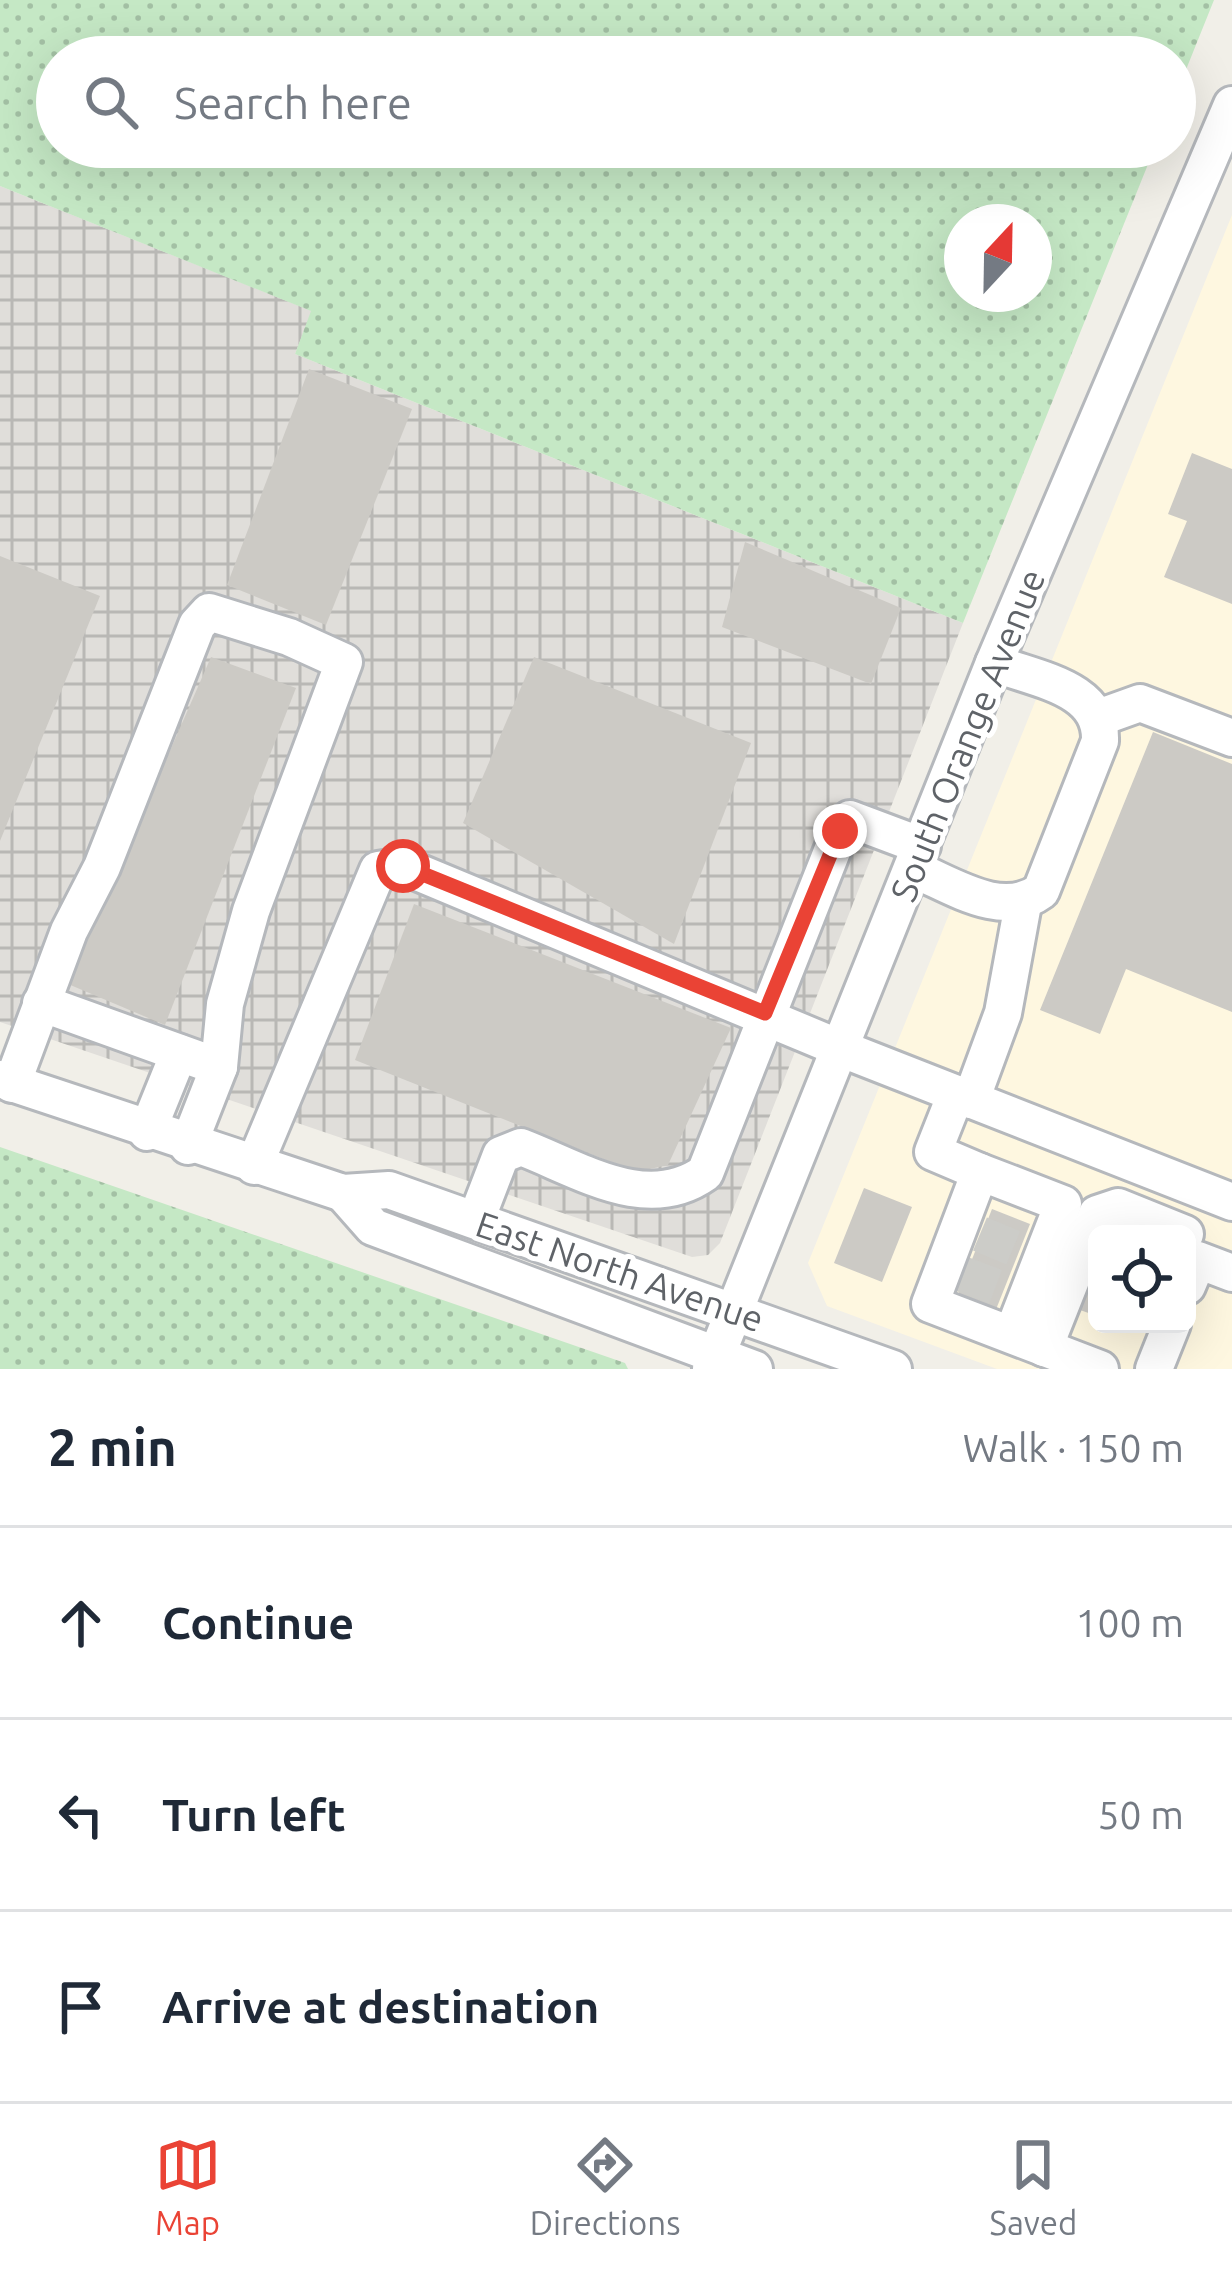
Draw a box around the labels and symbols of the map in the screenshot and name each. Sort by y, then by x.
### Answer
north arrow [944,204,1052,312]
street label: South Orange Avenue [882,563,1052,907]
route end [813,804,867,858]
route start [376,839,430,893]
street label: East North Avenue [471,1203,769,1339]

